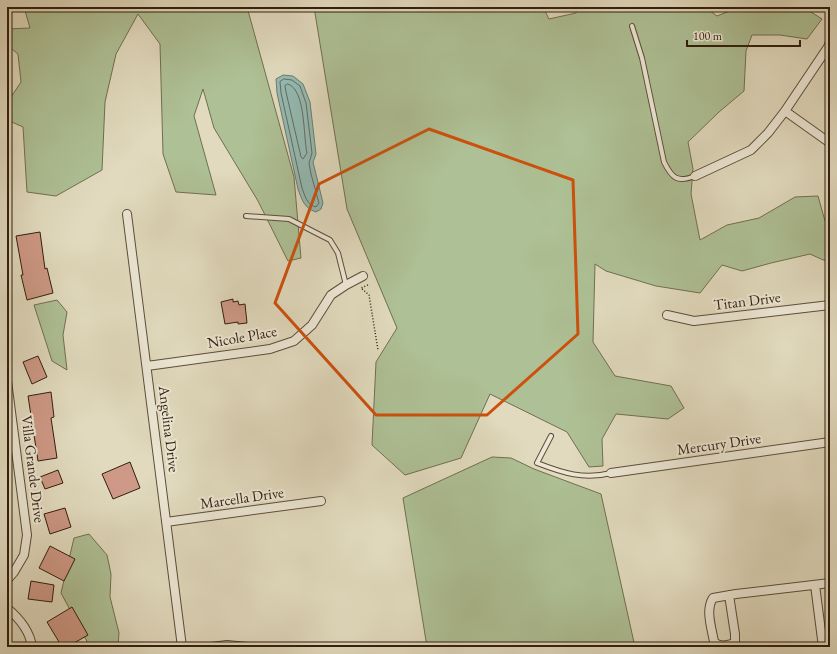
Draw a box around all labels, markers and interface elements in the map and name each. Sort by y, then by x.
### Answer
scale bar [687,22,800,48]
text: 100 m [693,28,723,44]
street label: Titan Drive [712,287,782,314]
street label: Nicole Place [206,321,278,352]
street label: Angelina Drive [155,384,184,473]
street label: Villa Grande Drive [17,414,50,524]
street label: Mercury Drive [676,428,762,459]
street label: Marcella Drive [199,482,285,513]

